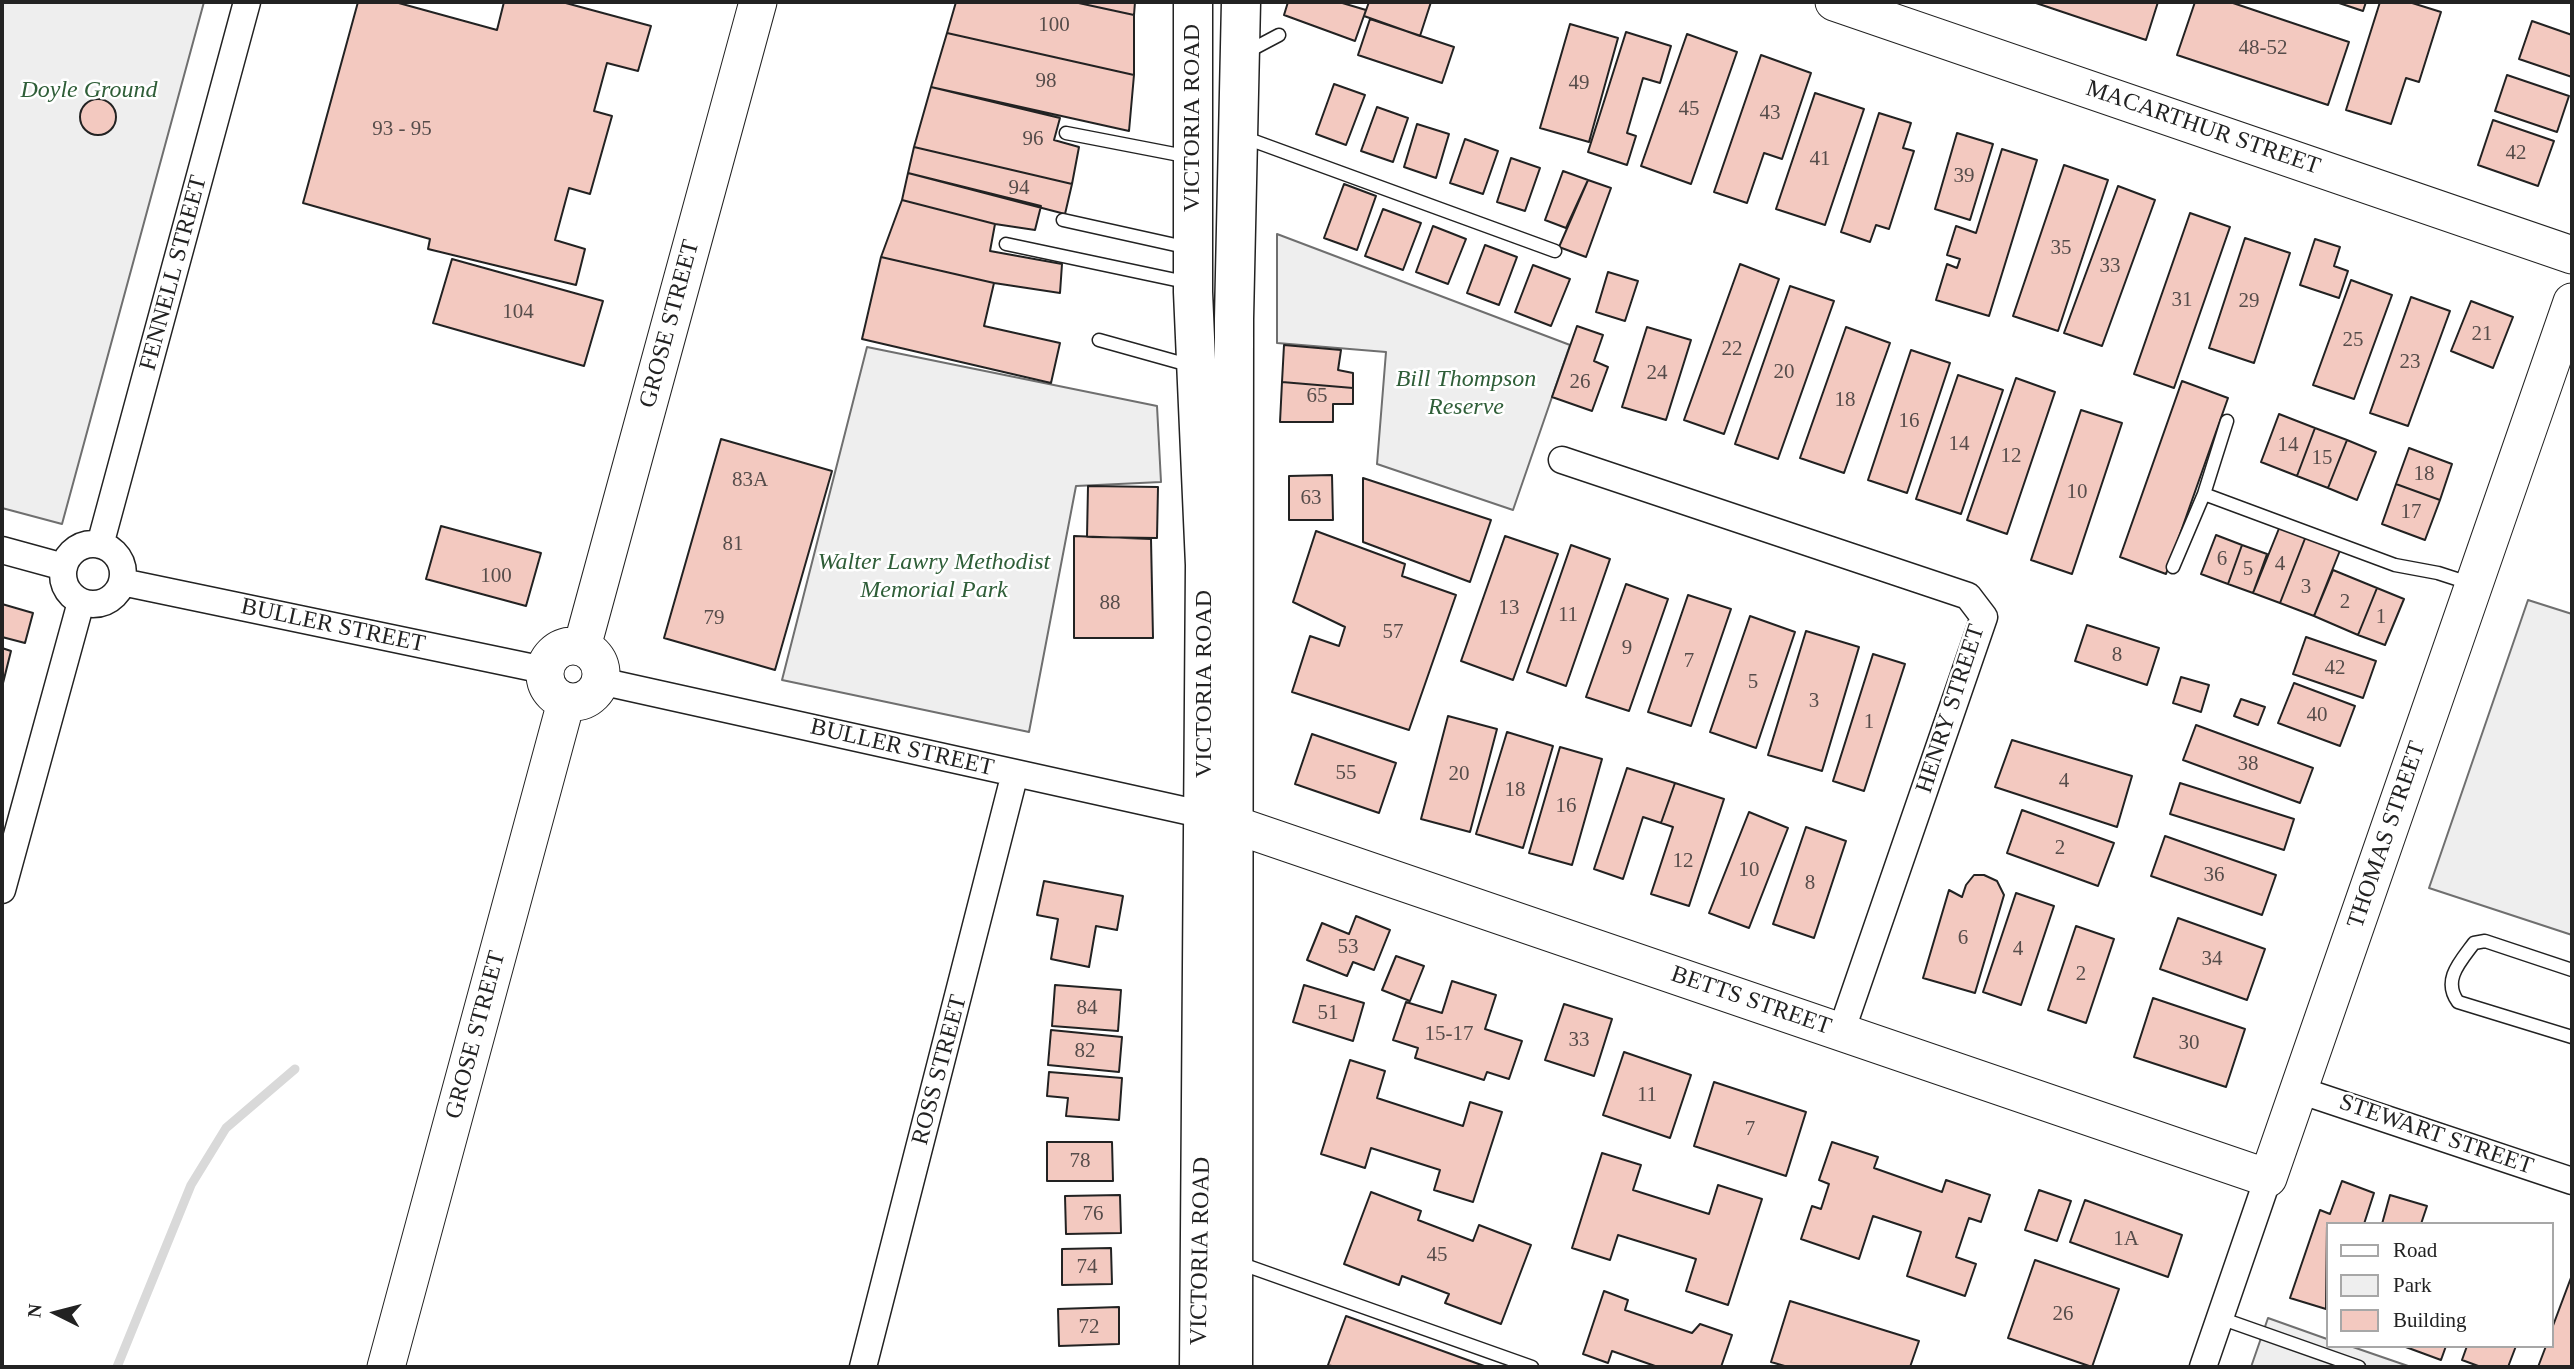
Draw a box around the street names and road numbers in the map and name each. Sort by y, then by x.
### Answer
street label: VICTORIA ROAD [1179,24,1207,212]
street label: MACARTHUR STREET [2082,74,2324,182]
street label: FENNELL STREET [134,172,214,374]
street label: GROSE STREET [634,237,706,411]
street label: VICTORIA ROAD [1191,590,1219,778]
street label: BULLER STREET [238,592,428,660]
street label: HENRY STREET [1910,621,1992,797]
street label: BULLER STREET [807,713,997,783]
street label: THOMAS STREET [2342,738,2432,932]
street label: GROSE STREET [440,948,512,1122]
street label: BETTS STREET [1667,960,1835,1042]
street label: ROSS STREET [906,992,974,1148]
street label: STEWART STREET [2335,1088,2537,1182]
street label: VICTORIA ROAD [1185,1157,1217,1345]

